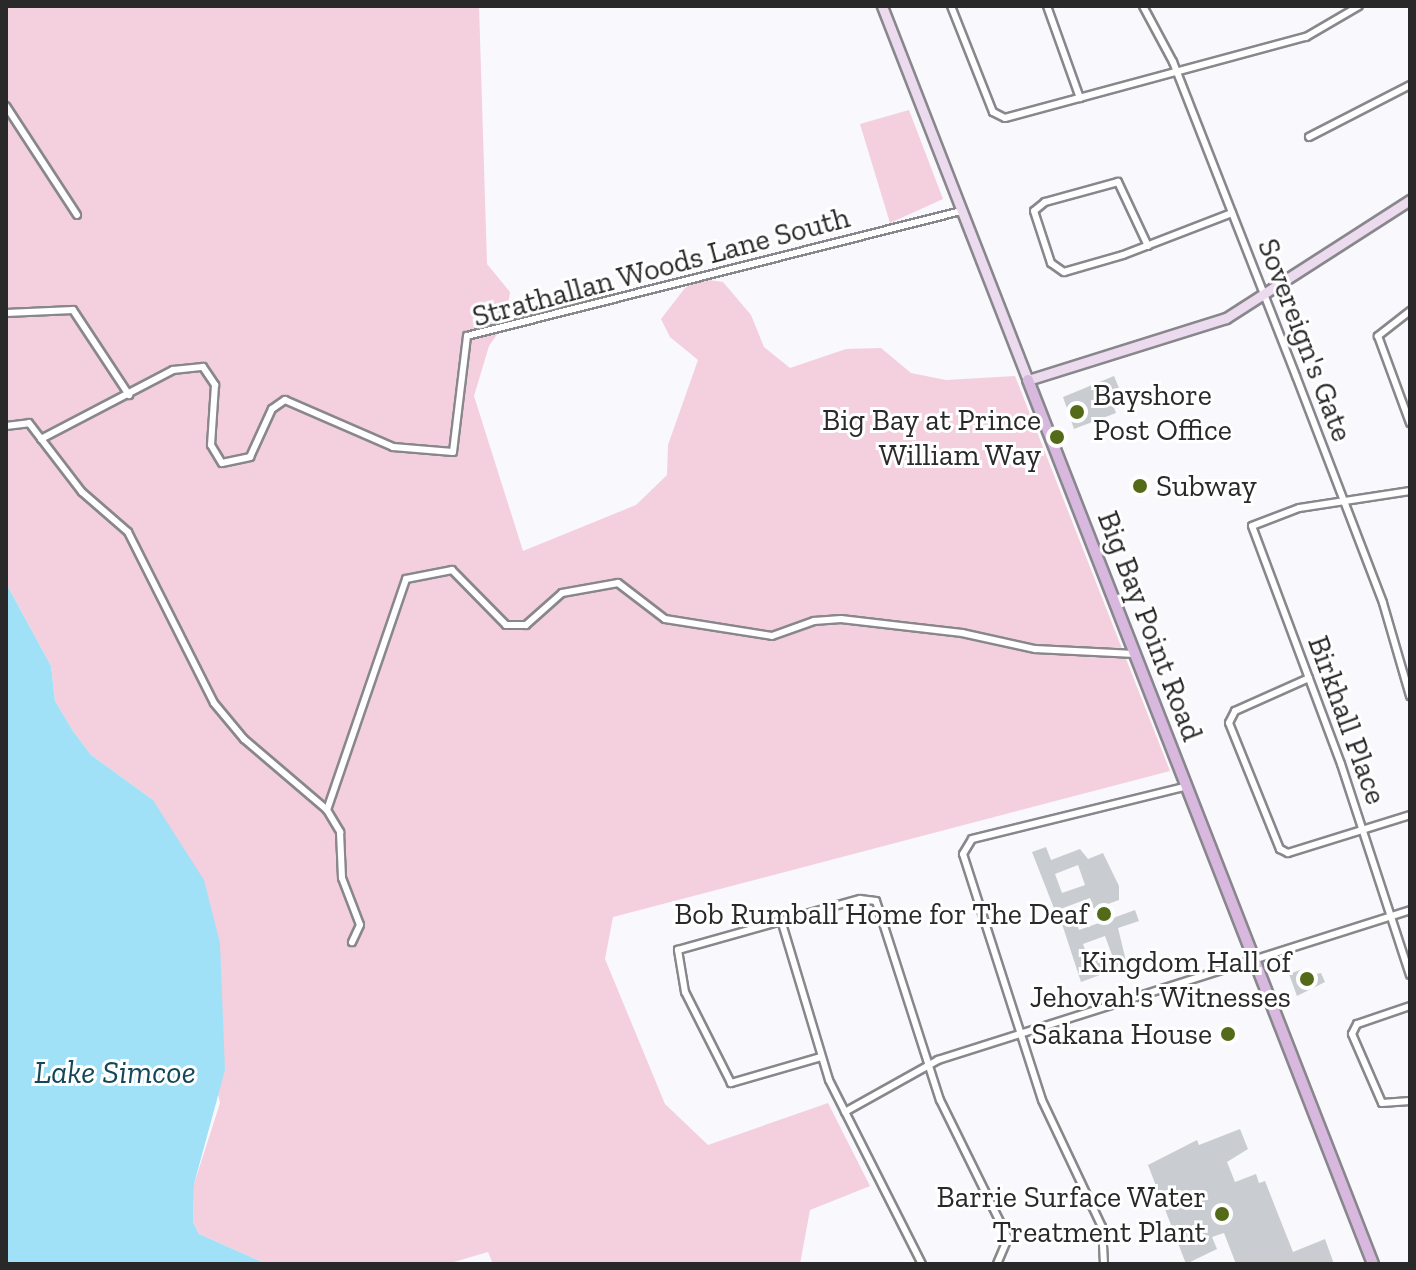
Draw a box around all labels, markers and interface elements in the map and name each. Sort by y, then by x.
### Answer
street label: Strathallan Woods Lane South [468,199,854,335]
street label: Sovereign's Gate [1250,234,1360,446]
place label: Bayshore Post Office [1093,377,1232,448]
place label: Big Bay at Prince William Way [821,402,1041,472]
marker: Bayshore Post Office [1068,403,1086,421]
marker: Big Bay at Prince William Way [1048,428,1066,446]
place label: Subway [1156,468,1257,504]
marker: Subway [1131,477,1149,495]
street label: Big Bay Point Road [1089,506,1211,746]
street label: Birkhall Place [1300,631,1394,809]
place label: Bob Rumball Home for The Deaf [673,896,1088,932]
marker: Bob Rumball Home for The Deaf [1095,905,1113,923]
place label: Kingdom Hall of Jehovah's Witnesses [1029,944,1291,1014]
marker: Kingdom Hall of Jehovah's Witnesses [1298,970,1316,988]
place label: Sakana House [1032,1016,1212,1052]
marker: Sakana House [1219,1025,1237,1043]
water label: Lake Simcoe [34,1053,196,1091]
place label: Barrie Surface Water Treatment Plant [936,1179,1206,1250]
marker: Barrie Surface Water Treatment Plant [1213,1205,1231,1223]

